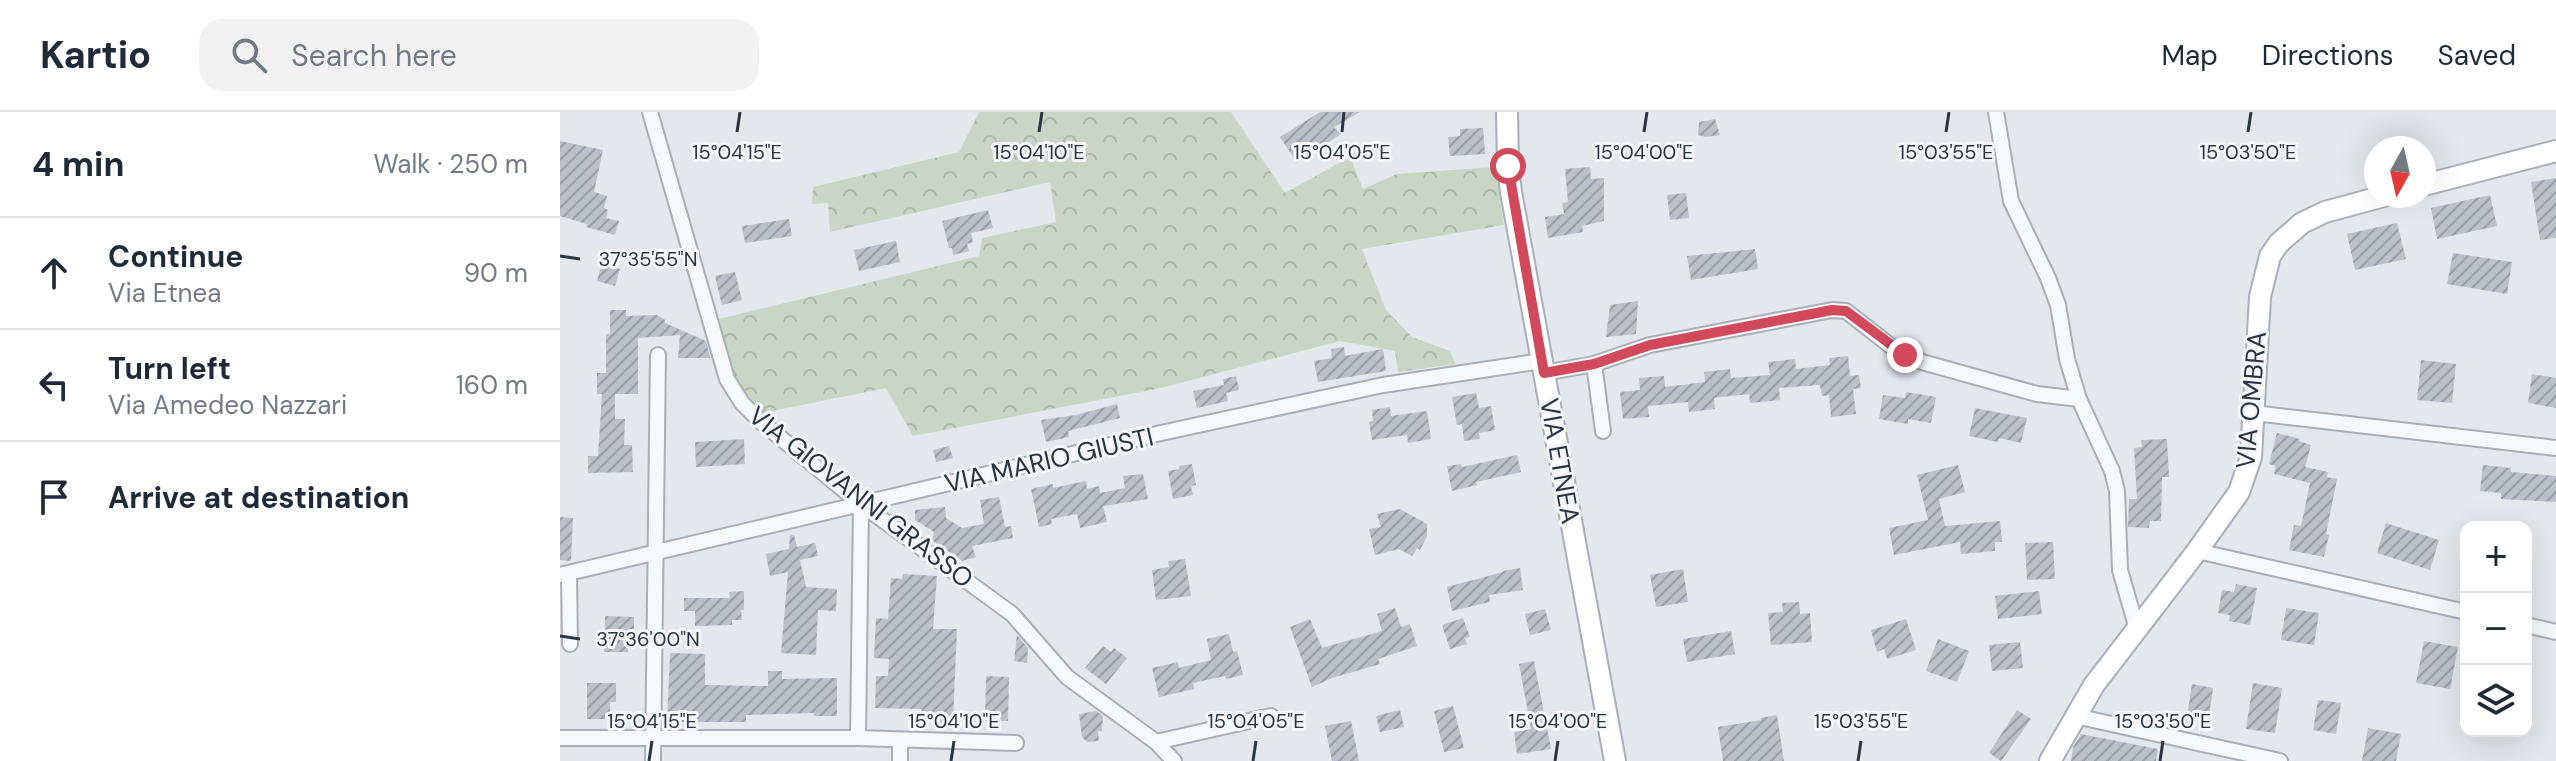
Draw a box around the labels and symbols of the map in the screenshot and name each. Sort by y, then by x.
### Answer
north arrow [2364,136,2436,208]
text: 15°04'15"E [692,139,782,165]
text: 15°04'10"E [993,139,1085,165]
text: 15°04'05"E [1294,139,1390,165]
text: 15°04'00"E [1595,139,1693,165]
text: 15°03'55"E [1899,139,1993,165]
text: 15°03'50"E [2200,139,2296,165]
route start [1490,148,1526,184]
text: 37°35'55"N [599,246,697,272]
street label: VIA OMBRA [2228,330,2274,470]
route end [1887,337,1923,373]
street label: VIA ETNEA [1532,396,1588,526]
street label: VIA GIOVANNI GRASSO [742,398,980,596]
street label: VIA MARIO GIUSTI [941,419,1157,501]
text: 37°36'00"N [596,626,700,652]
text: 15°04'15"E [607,708,697,734]
text: 15°04'10"E [908,708,1000,734]
text: 15°04'05"E [1208,708,1304,734]
text: 15°04'00"E [1509,708,1607,734]
text: 15°03'55"E [1814,708,1908,734]
text: 15°03'50"E [2115,708,2211,734]

